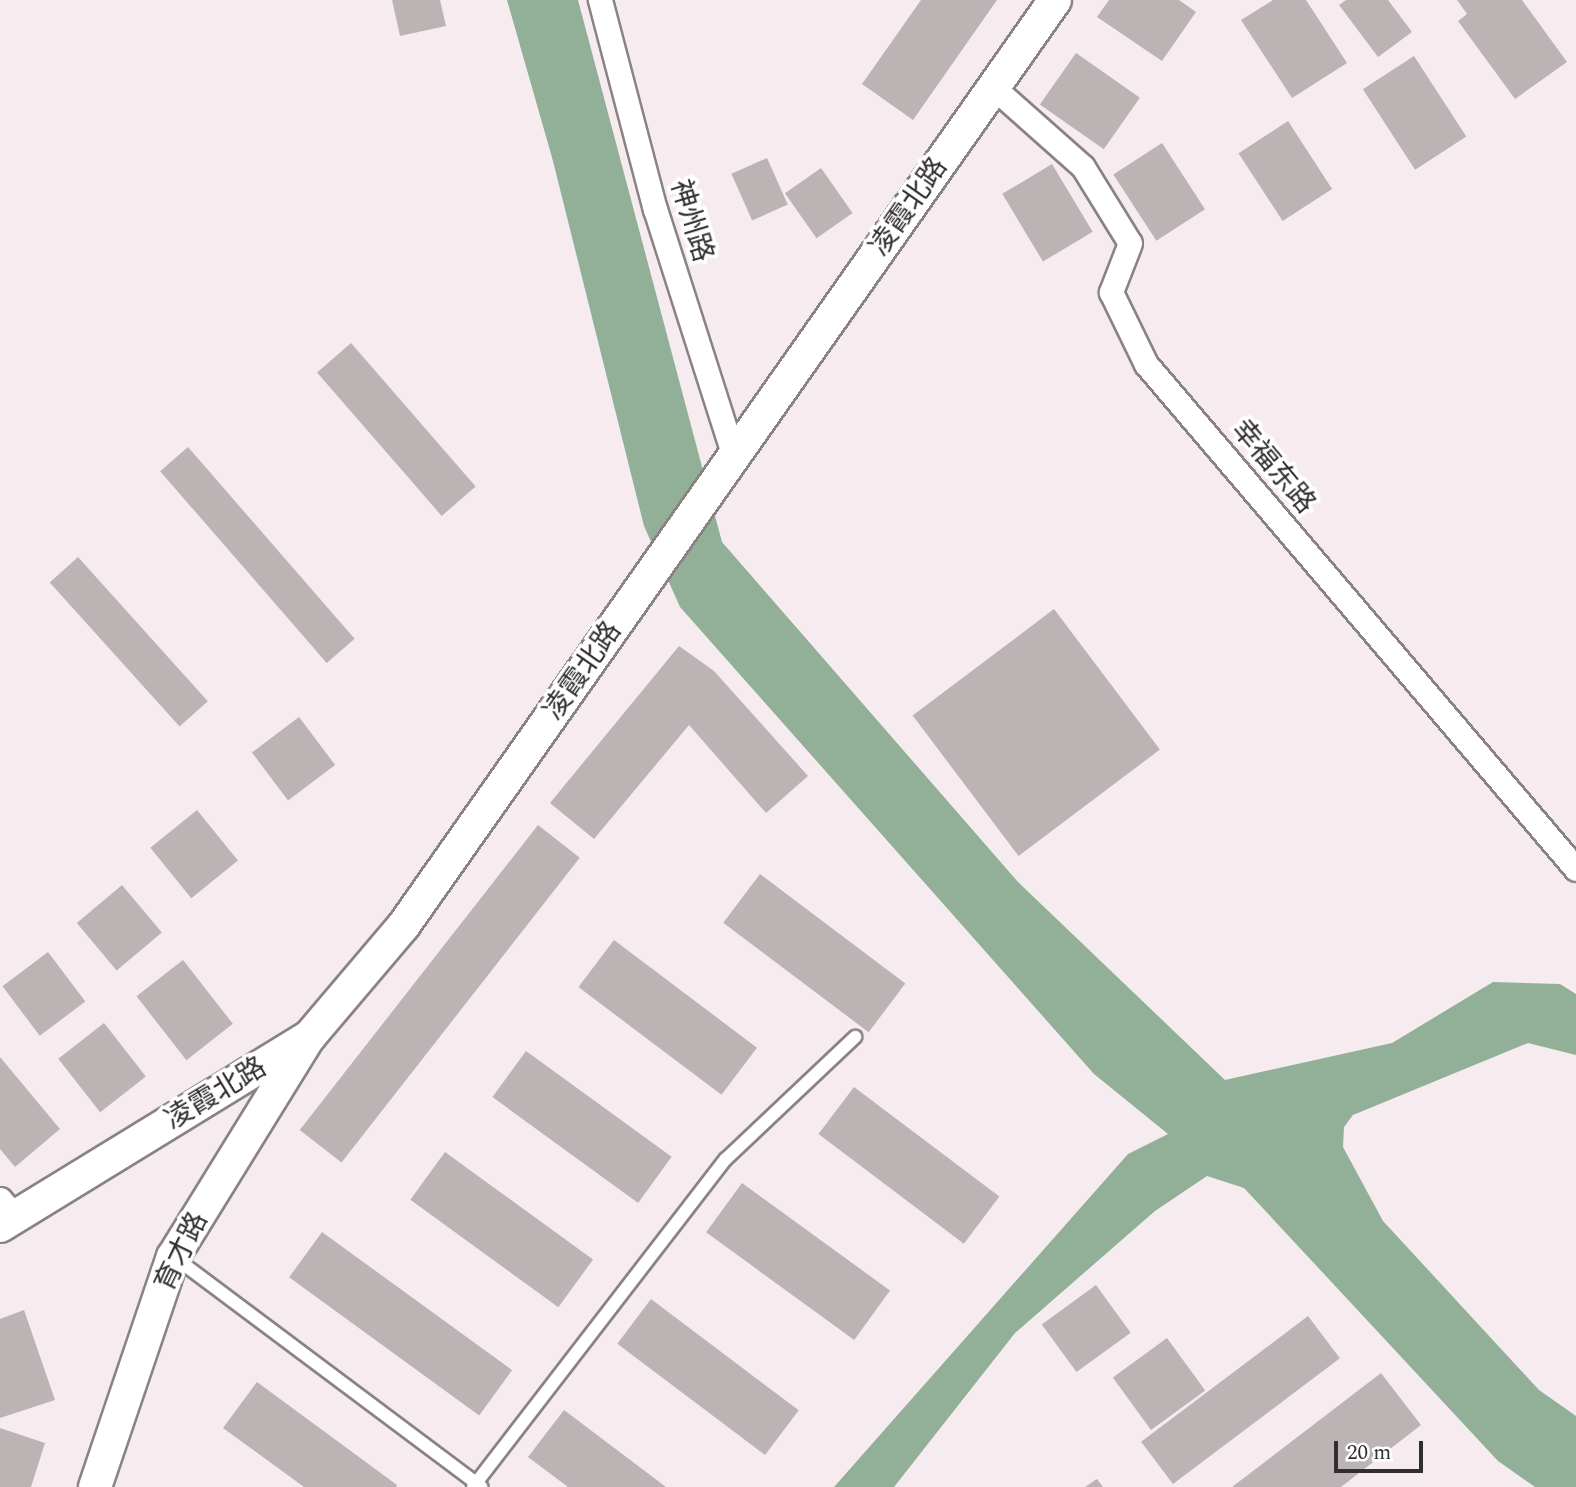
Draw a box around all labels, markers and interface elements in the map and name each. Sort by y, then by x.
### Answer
street label: 凌霞北路 [863,151,955,263]
street label: 神州路 [663,176,719,266]
street label: 幸福东路 [1224,413,1322,521]
street label: 凌霞北路 [537,615,629,727]
street label: 凌霞北路 [159,1051,273,1137]
street label: 育才路 [148,1207,216,1297]
scale bar [1338,1428,1427,1472]
text: 20 m [1347,1437,1391,1469]

